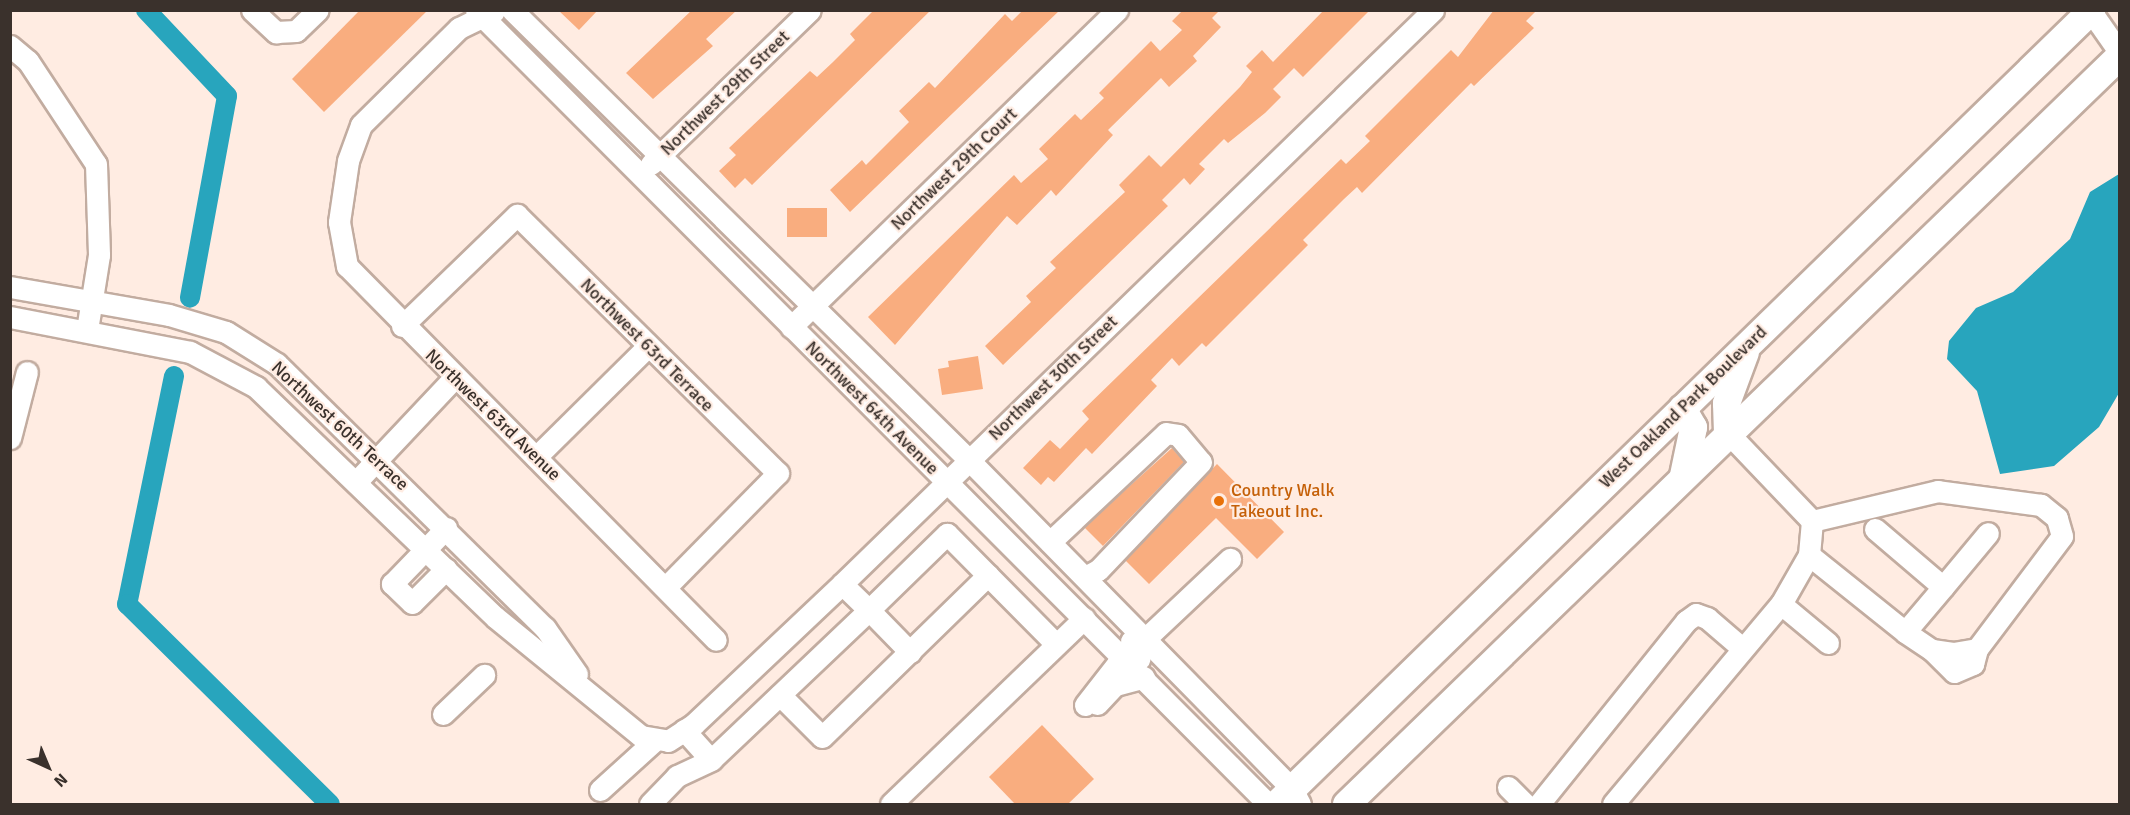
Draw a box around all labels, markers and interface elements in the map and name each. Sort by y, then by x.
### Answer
street label: Northwest 29th Street [656,26,794,160]
street label: Northwest 29th Court [886,103,1022,235]
street label: Northwest 63rd Terrace [576,274,718,416]
street label: Northwest 30th Street [984,311,1122,445]
street label: West Oakland Park Boulevard [1595,321,1771,493]
street label: Northwest 64th Avenue [801,337,943,479]
street label: Northwest 63rd Avenue [421,345,565,485]
street label: Northwest 60th Terrace [267,357,413,495]
place label: Country Walk Takeout Inc. [1231,480,1335,522]
marker: Country Walk Takeout Inc. [1212,494,1226,508]
north arrow [18,737,78,797]
text: N [50,769,71,791]

